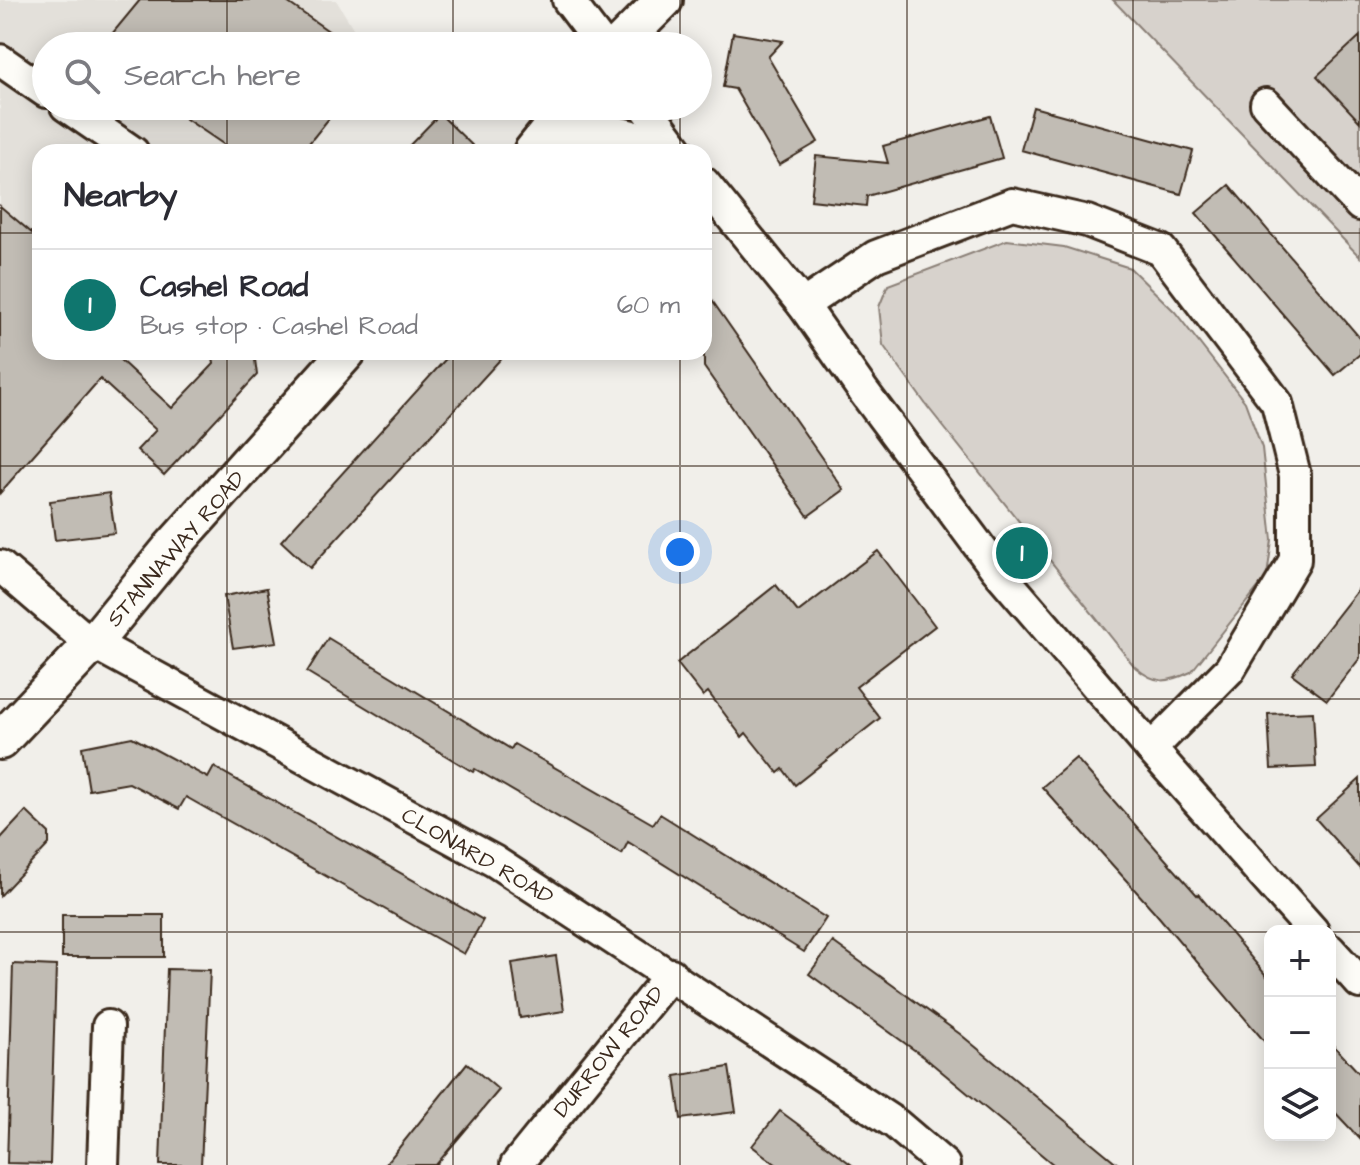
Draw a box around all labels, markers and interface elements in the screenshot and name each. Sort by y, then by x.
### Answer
search box [32,32,712,120]
icon: search [60,54,104,98]
text: Search here [124,55,301,97]
text: Nearby [64,172,178,220]
text: Cashel Road [140,266,308,308]
text: 1 [88,287,92,323]
text: 60 m [617,287,680,323]
text: Bus stop · Cashel Road [140,308,418,344]
street label: STANNAWAY ROAD [100,464,253,634]
pin: 1 [996,523,1048,583]
your location [660,532,700,572]
street label: CLONARD ROAD [395,800,559,912]
map controls [1264,925,1336,1141]
button: + [1264,925,1336,997]
street label: DURROW ROAD [546,980,672,1124]
button: − [1264,997,1336,1069]
button: layers [1264,1069,1336,1141]

